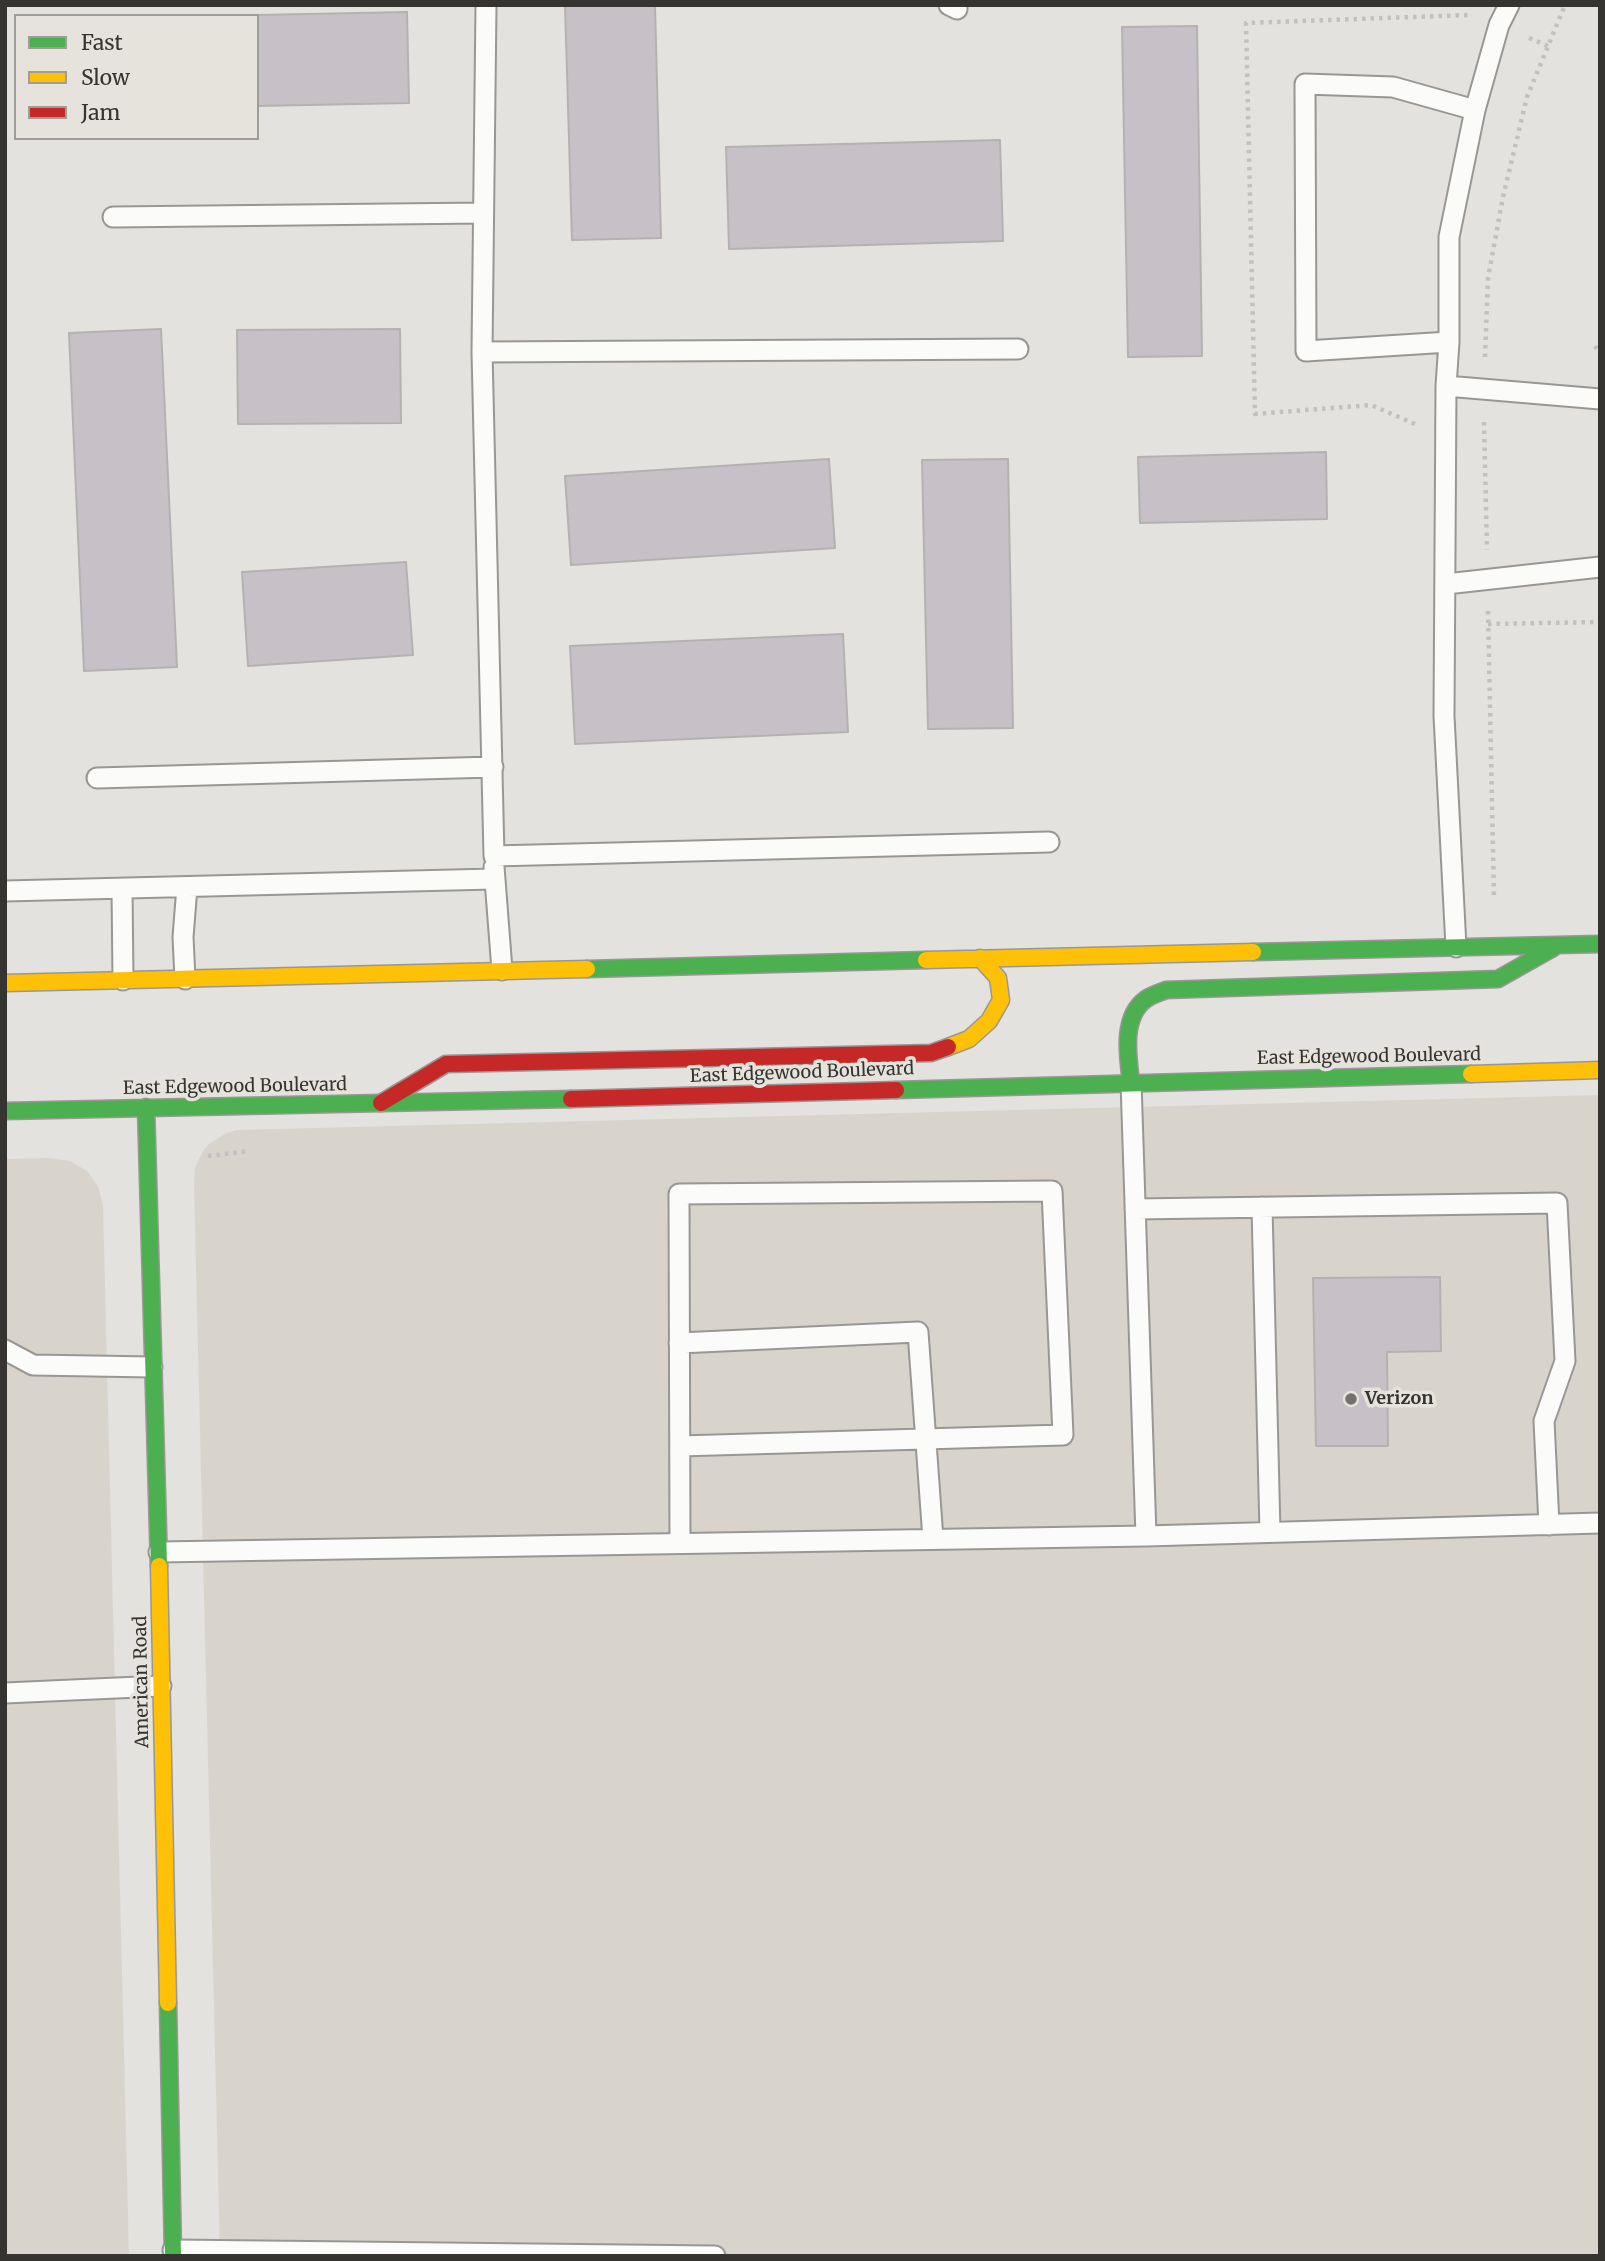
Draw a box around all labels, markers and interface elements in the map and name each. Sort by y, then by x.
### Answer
legend [14,14,259,140]
text: Fast [81,29,123,56]
text: Slow [81,64,130,91]
text: Jam [81,99,120,126]
street label: East Edgewood Boulevard [1257,1044,1481,1070]
street label: East Edgewood Boulevard [690,1058,914,1088]
street label: East Edgewood Boulevard [123,1074,347,1100]
place label: Verizon [1365,1388,1433,1410]
marker: Verizon [1343,1391,1359,1407]
street label: American Road [130,1616,154,1748]

